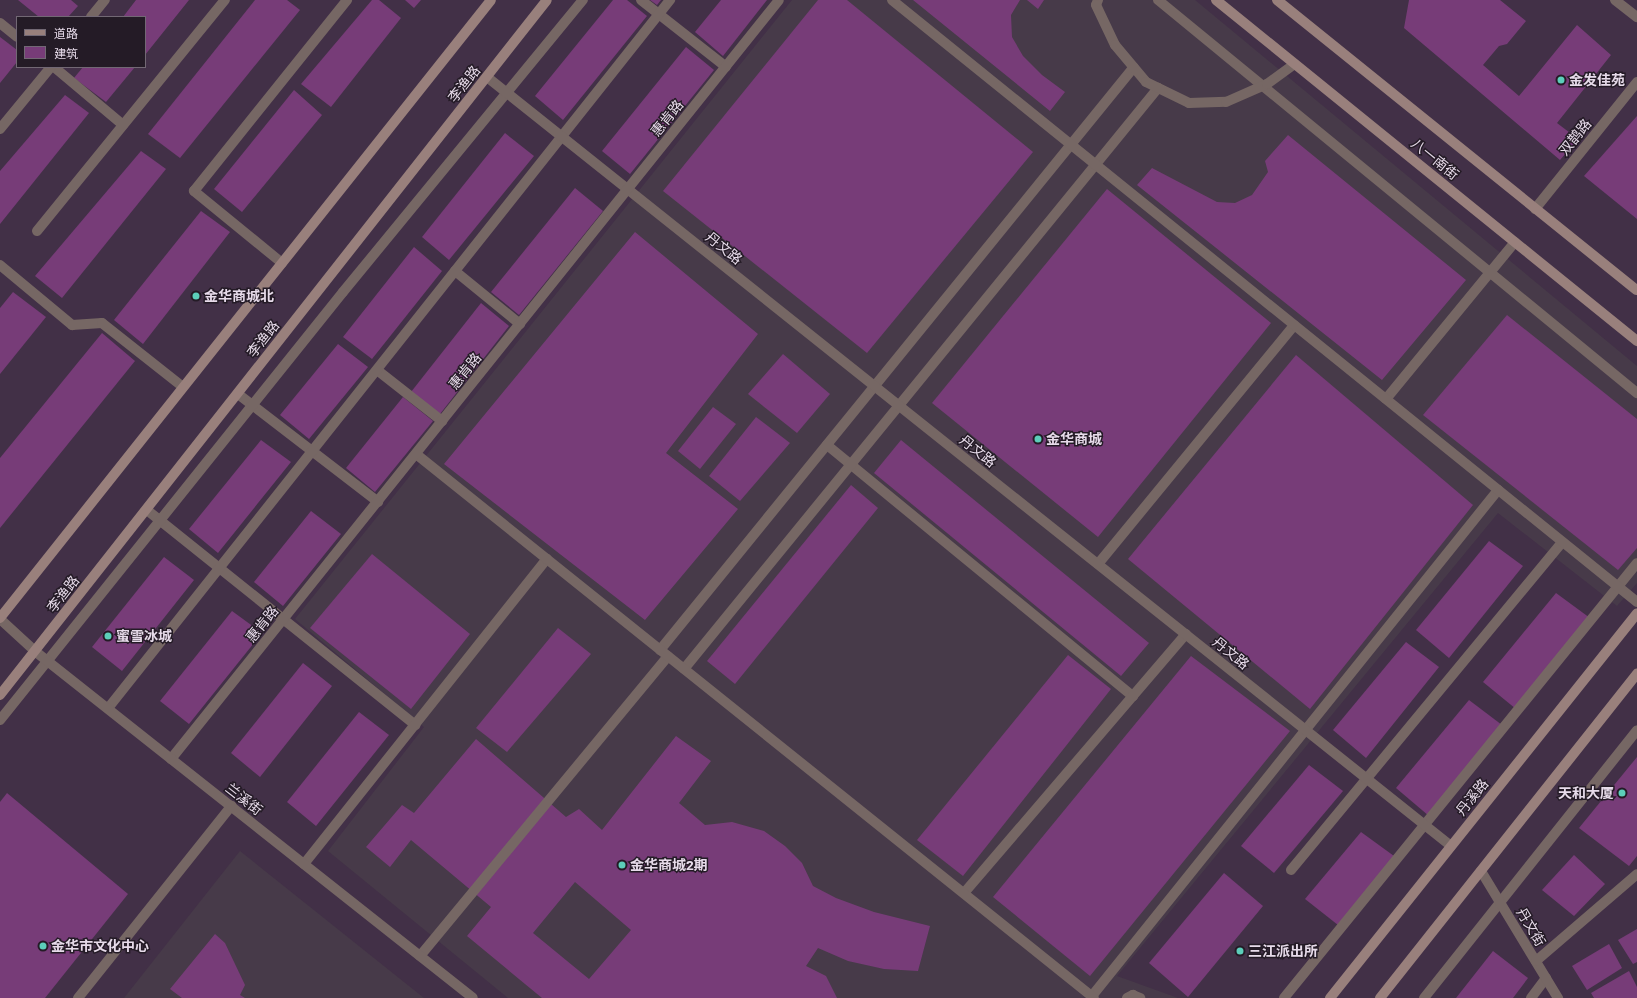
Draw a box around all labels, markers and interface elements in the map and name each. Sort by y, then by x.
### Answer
legend [16,16,146,68]
text: 道路 [54,26,78,40]
text: 建筑 [54,46,78,60]
street label: 李渔路 [444,62,484,106]
place label: 金发佳苑 [1569,72,1625,88]
marker: 金发佳苑 [1556,75,1566,85]
street label: 惠肯路 [647,96,687,140]
street label: 双鹊路 [1555,115,1595,159]
street label: 八一南街 [1408,135,1462,183]
street label: 丹文路 [702,228,746,268]
place label: 金华商城北 [204,288,274,304]
marker: 金华商城北 [191,291,201,301]
street label: 李渔路 [243,317,283,361]
street label: 惠肯路 [445,349,485,393]
street label: 丹文路 [956,431,1000,471]
place label: 金华商城 [1046,431,1102,447]
marker: 金华商城 [1033,434,1043,444]
street label: 李渔路 [43,572,83,616]
street label: 惠肯路 [242,602,282,646]
place label: 蜜雪冰城 [116,628,172,644]
marker: 蜜雪冰城 [103,631,113,641]
street label: 丹文路 [1209,633,1253,673]
street label: 丹溪路 [1452,775,1492,819]
street label: 兰溪街 [222,779,266,819]
place label: 天和大厦 [1558,785,1614,801]
marker: 天和大厦 [1617,788,1627,798]
place label: 金华商城2期 [630,857,708,873]
marker: 金华商城2期 [617,860,627,870]
street label: 丹文街 [1513,905,1549,949]
place label: 金华市文化中心 [51,938,149,954]
marker: 金华市文化中心 [38,941,48,951]
place label: 三江派出所 [1248,943,1318,959]
marker: 三江派出所 [1235,946,1245,956]

